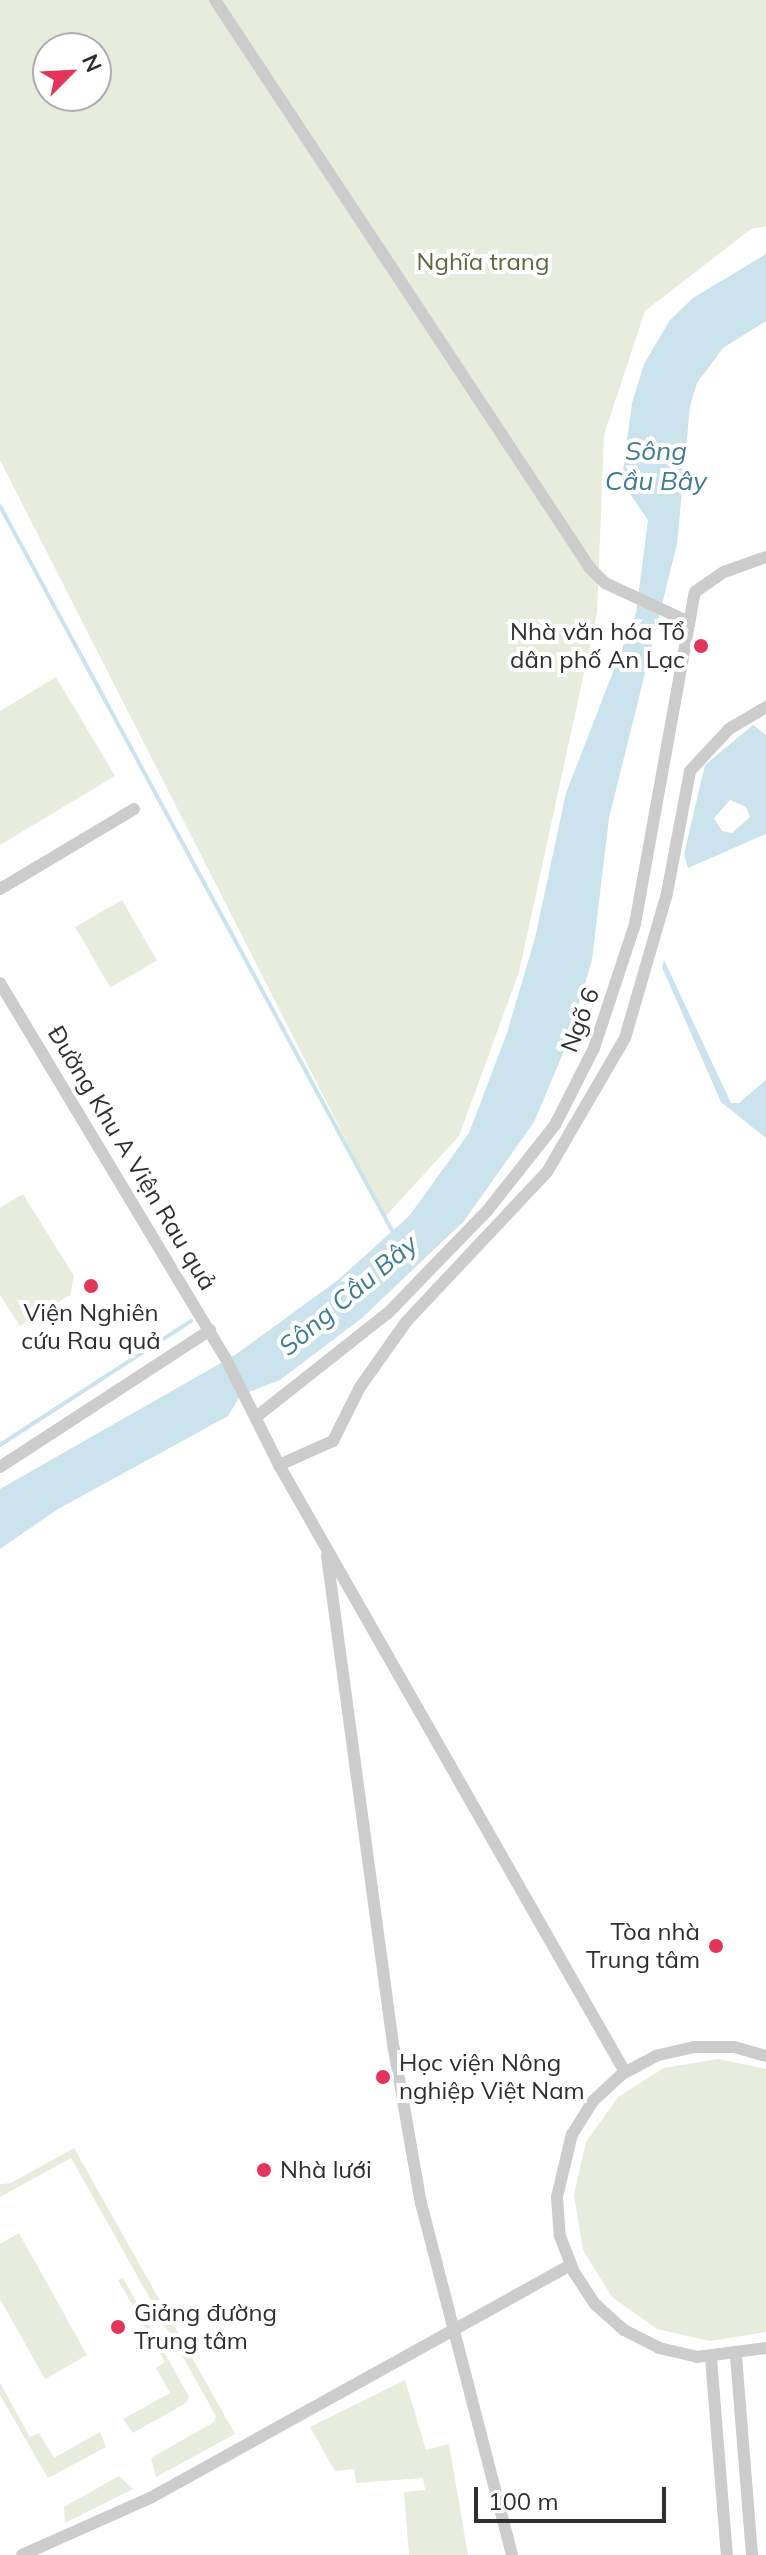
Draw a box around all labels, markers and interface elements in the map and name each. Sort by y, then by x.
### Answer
north arrow [32,32,112,112]
text: N [76,50,108,76]
park label: Nghĩa trang [417,248,549,276]
water label: Sông Cầu Bây [605,435,707,496]
place label: Nhà văn hóa Tổ dân phố An Lạc [510,618,685,674]
marker: Nhà văn hóa Tổ dân phố An Lạc [692,637,710,655]
street label: Ngõ 6 [555,984,605,1056]
street label: Đường Khu A Viện Rau quả [42,1021,222,1295]
water label: Sông Cầu Bây [272,1228,424,1362]
marker: Viện Nghiên cứu Rau quả [82,1277,100,1295]
place label: Viện Nghiên cứu Rau quả [21,1299,161,1355]
place label: Tòa nhà Trung tâm [586,1918,700,1974]
marker: Tòa nhà Trung tâm [707,1937,725,1955]
place label: Học viện Nông nghiệp Việt Nam [399,2049,585,2105]
marker: Học viện Nông nghiệp Việt Nam [374,2068,392,2086]
place label: Nhà lưới [280,2156,372,2184]
marker: Nhà lưới [255,2161,273,2179]
place label: Giảng đường Trung tâm [134,2299,277,2355]
marker: Giảng đường Trung tâm [109,2318,127,2336]
scale bar [478,2471,670,2521]
text: 100 m [488,2486,559,2516]

